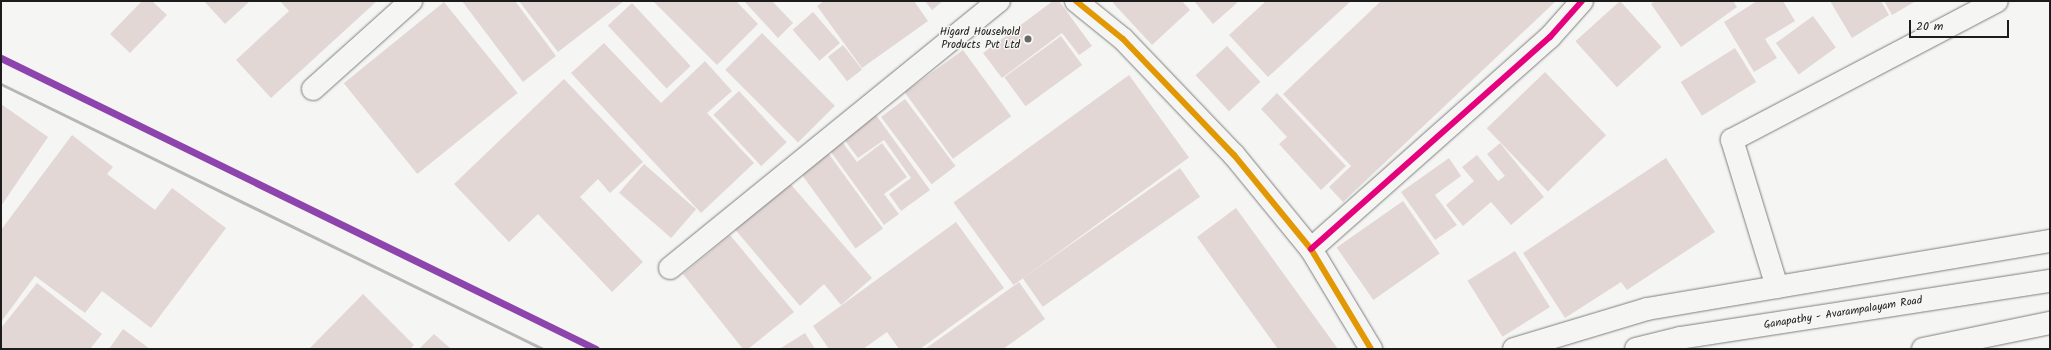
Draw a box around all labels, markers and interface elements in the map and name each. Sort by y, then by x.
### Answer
scale bar [1911,12,2011,38]
text: 20 m [1916,17,1943,36]
place label: Higard Household Products Pvt Ltd [940,26,1020,52]
marker: Higard Household Products Pvt Ltd [1023,34,1033,44]
street label: Ganapathy - Avarampalayam Road [1763,294,1923,332]

